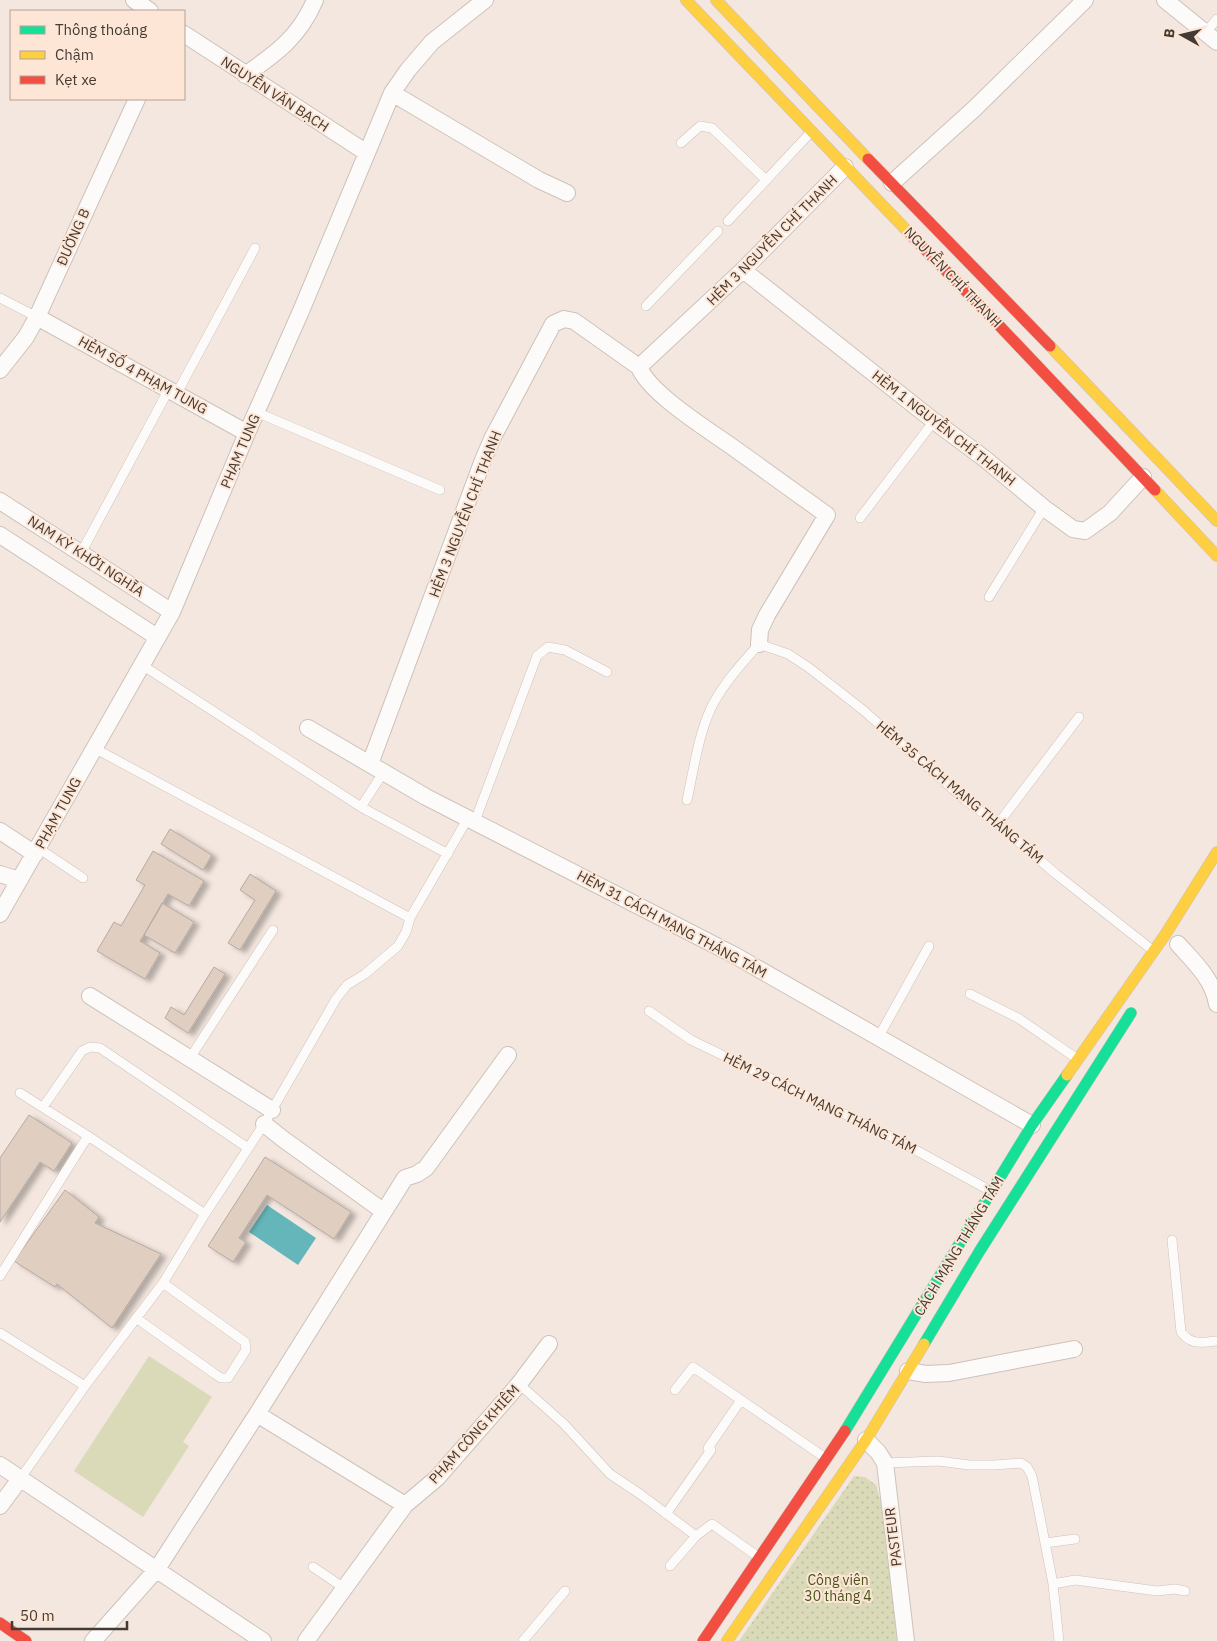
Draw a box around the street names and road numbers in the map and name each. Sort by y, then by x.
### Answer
street label: NGUYỄN VĂN BẠCH [218,51,334,136]
street label: HẺM 3 NGUYỄN CHÍ THANH [701,169,841,309]
street label: ĐƯỜNG B [51,205,94,268]
street label: NGUYỄN CHÍ THANH [900,222,1007,331]
street label: HẺM SỐ 4 PHẠM TUNG [75,329,212,418]
street label: HẺM 1 NGUYỄN CHÍ THANH [869,365,1021,490]
street label: PHẠM TUNG [216,411,264,491]
street label: HẺM 3 NGUYỄN CHÍ THANH [423,427,505,600]
street label: NAM KỲ KHỞI NGHĨA [24,511,148,600]
street label: HẺM 35 CÁCH MẠNG THÁNG TÁM [873,716,1048,867]
street label: PHẠM TUNG [31,774,85,852]
street label: HẺM 31 CÁCH MẠNG THÁNG TÁM [574,865,771,982]
street label: HẺM 29 CÁCH MẠNG THÁNG TÁM [720,1047,920,1158]
street label: CÁCH MẠNG THÁNG TÁM [909,1172,1008,1319]
street label: PHẠM CÔNG KHIÊM [424,1380,523,1487]
street label: PASTEUR [880,1506,906,1568]

